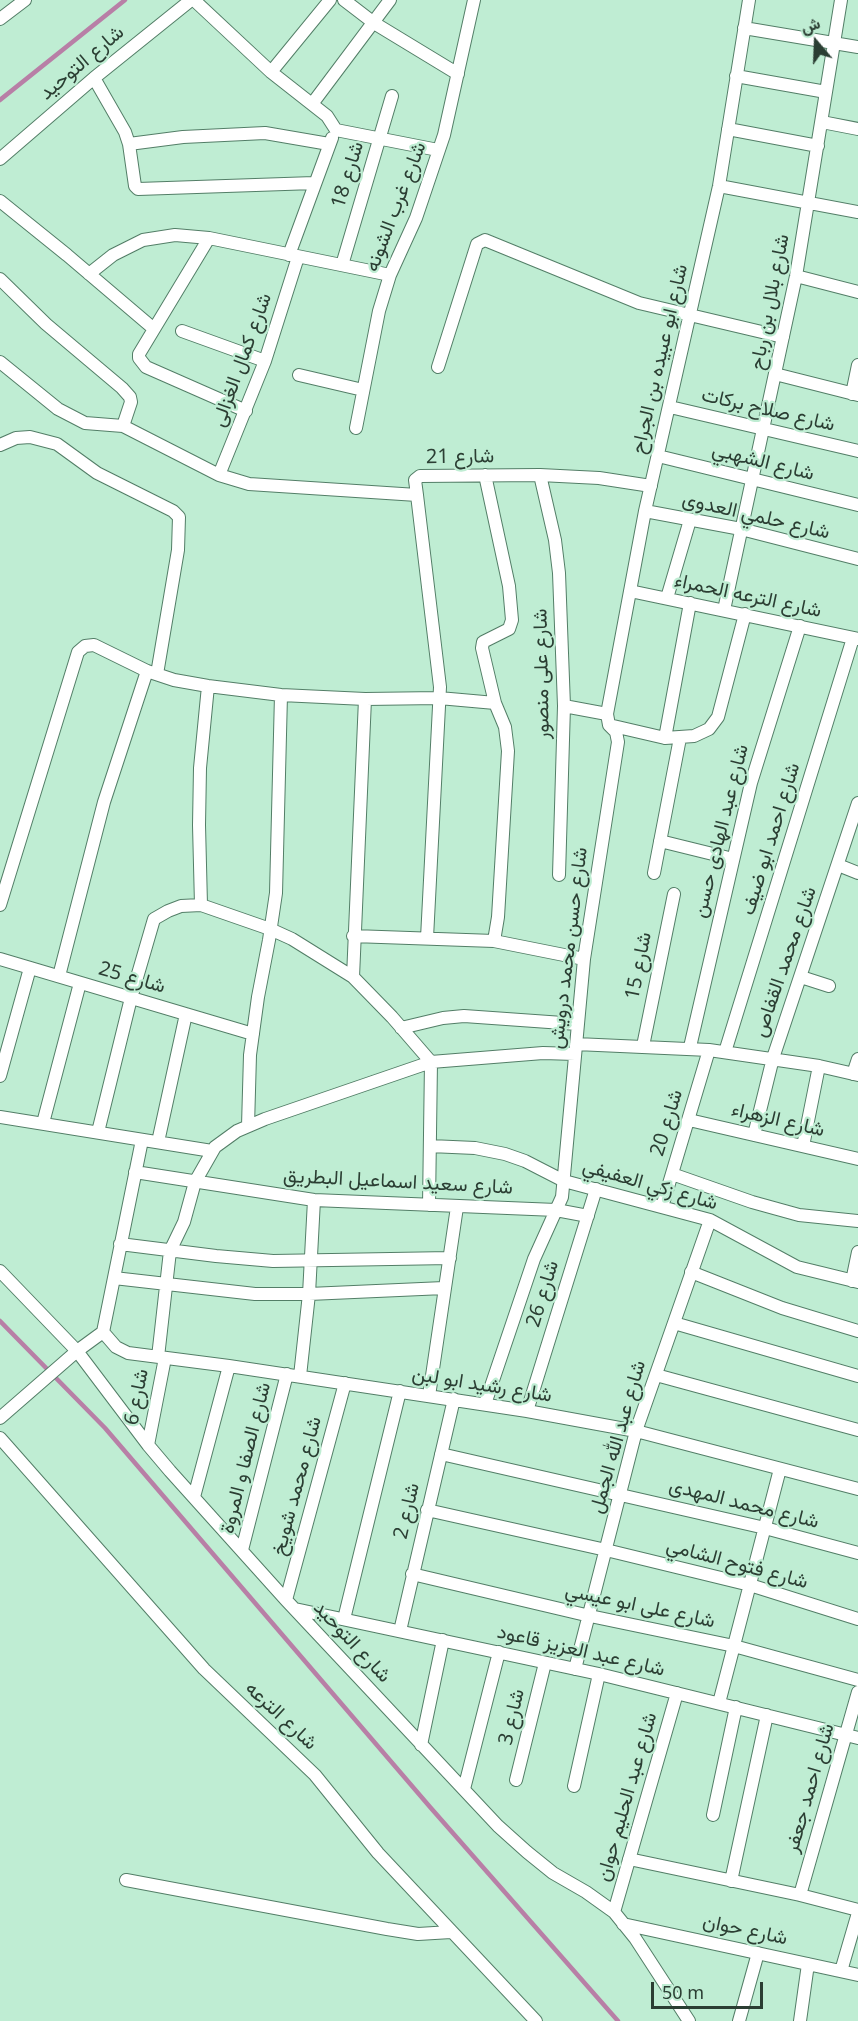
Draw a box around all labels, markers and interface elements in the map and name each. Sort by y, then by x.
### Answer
text: ش [797,11,823,39]
north arrow [786,12,846,72]
street label: شارع التوحيد [35,21,129,105]
street label: شارع 18 [327,139,369,211]
street label: شارع غرب الشونه [360,139,432,275]
street label: شارع بلال بن رباح [745,232,795,372]
street label: شارع ابو عبيده بن الجراح [627,262,693,456]
street label: شارع كمال الغزالى [207,290,277,430]
street label: شارع صلاح بركات [699,383,837,437]
street label: شارع الشهبي [709,438,817,486]
street label: شارع 21 [426,444,494,470]
street label: شارع حلمي العدوى [680,487,832,545]
street label: شارع الترعه الحمراء [672,569,824,623]
street label: شارع على منصور [529,608,555,740]
street label: شارع عبد الهادى حسن [688,742,754,920]
street label: شارع احمد ابو ضيف [736,760,806,918]
street label: شارع حسن محمد درويش [545,846,593,1050]
street label: شارع محمد القفاص [748,884,822,1040]
street label: شارع 15 [621,930,657,1002]
street label: شارع 25 [96,957,168,999]
street label: شارع 20 [646,1087,688,1159]
street label: شارع الزهراء [729,1098,827,1142]
street label: شارع زكي العفيفي [580,1154,720,1216]
street label: شارع سعيد اسماعيل البطريق [283,1164,513,1200]
street label: شارع 26 [522,1258,564,1330]
street label: شارع عبد الله الجمل [585,1358,651,1516]
street label: شارع رشيد ابو لبن [410,1362,554,1408]
street label: شارع 6 [120,1367,154,1427]
street label: شارع الصفا و المروة [216,1380,276,1536]
street label: شارع محمد شويخ [267,1414,327,1558]
street label: شارع محمد المهدى [667,1474,821,1534]
street label: شارع 2 [389,1481,425,1541]
street label: شارع فتوح الشامي [663,1534,811,1594]
street label: شارع على ابو عيسي [563,1578,717,1634]
street label: شارع التوحيد [308,1596,396,1688]
street label: شارع عبد العزيز قاعود [495,1620,667,1682]
street label: شارع الترعه [240,1677,322,1755]
street label: شارع 3 [494,1687,530,1747]
street label: شارع عبد الحليم حوان [591,1710,663,1884]
street label: شارع احمد جعفر [780,1721,840,1855]
street label: شارع حوان [700,1909,790,1951]
scale bar [654,1970,766,2008]
text: 50 m [662,1980,704,2004]

